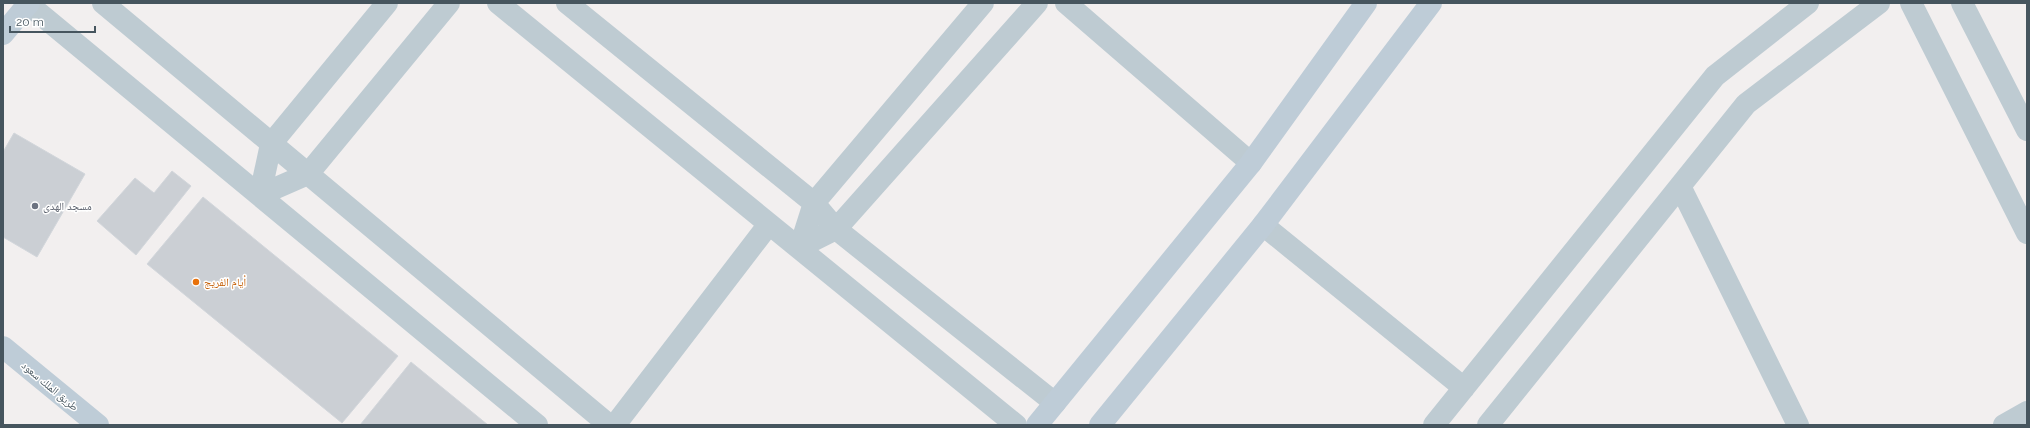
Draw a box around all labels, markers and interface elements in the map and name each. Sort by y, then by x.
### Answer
scale bar [10,8,95,34]
text: 20 m [16,15,44,29]
place label: مسجد الهدى [43,200,92,213]
marker: مسجد الهدى [30,201,40,211]
place label: أيام الفريج [204,275,246,289]
marker: أيام الفريج [191,277,201,287]
street label: طريق الملك سعود [19,359,81,414]

